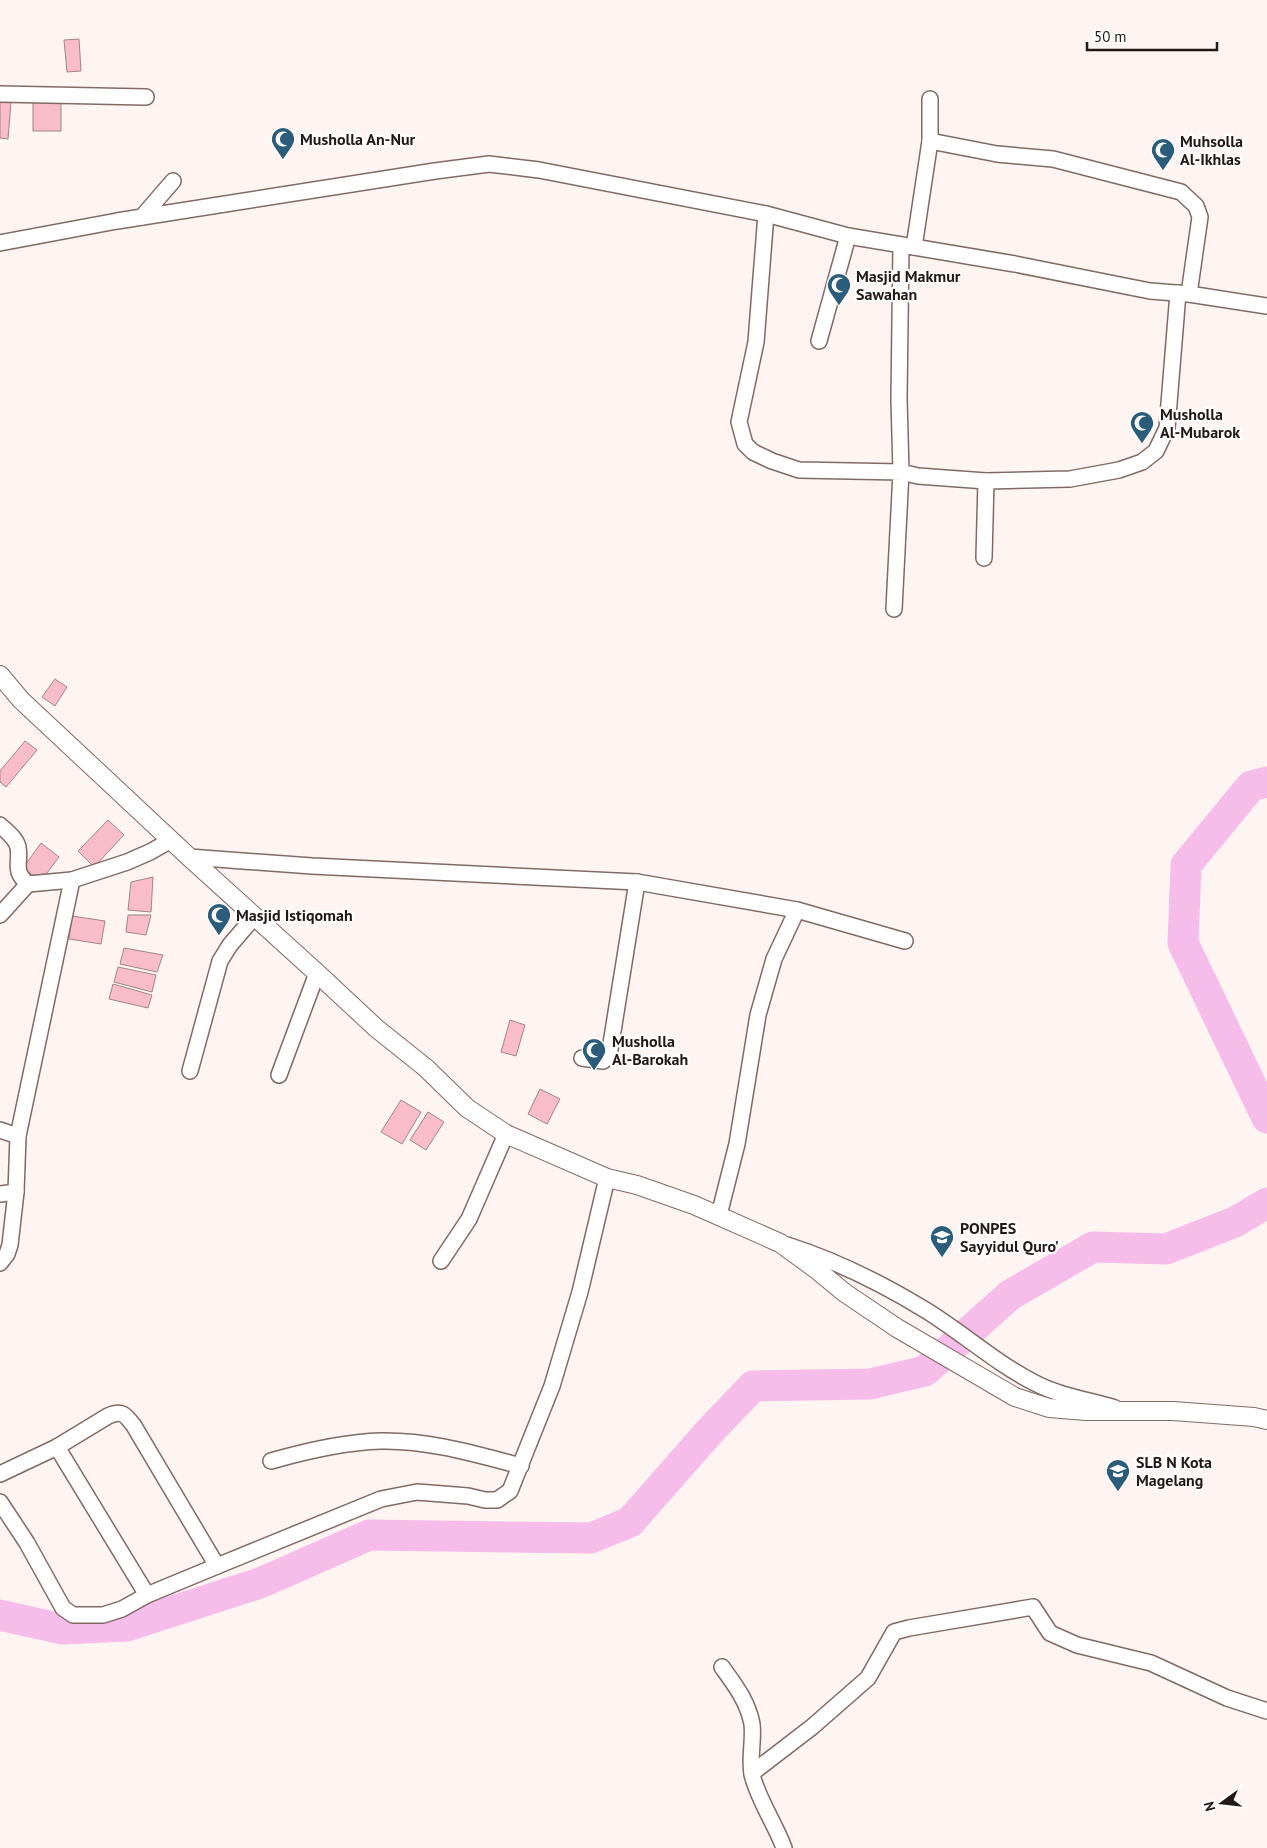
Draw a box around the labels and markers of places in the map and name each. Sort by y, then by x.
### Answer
mosque icon: Musholla An-Nur [270,126,296,160]
place label: Musholla An-Nur [300,129,416,149]
place label: Muhsolla Al-Ikhlas [1180,131,1243,169]
mosque icon: Muhsolla Al-Ikhlas [1150,137,1176,171]
place label: Masjid Makmur Sawahan [856,266,961,304]
mosque icon: Masjid Makmur Sawahan [826,272,852,306]
place label: Musholla Al-Mubarok [1160,404,1240,442]
mosque icon: Musholla Al-Mubarok [1129,410,1155,444]
mosque icon: Masjid Istiqomah [206,902,232,936]
place label: Masjid Istiqomah [236,905,353,925]
place label: Musholla Al-Barokah [612,1031,688,1069]
mosque icon: Musholla Al-Barokah [581,1037,607,1071]
place label: PONPES Sayyidul Quro' [960,1218,1059,1256]
school or university icon: PONPES Sayyidul Quro' [929,1224,955,1258]
place label: SLB N Kota Magelang [1136,1452,1212,1490]
school or university icon: SLB N Kota Magelang [1105,1458,1131,1492]

